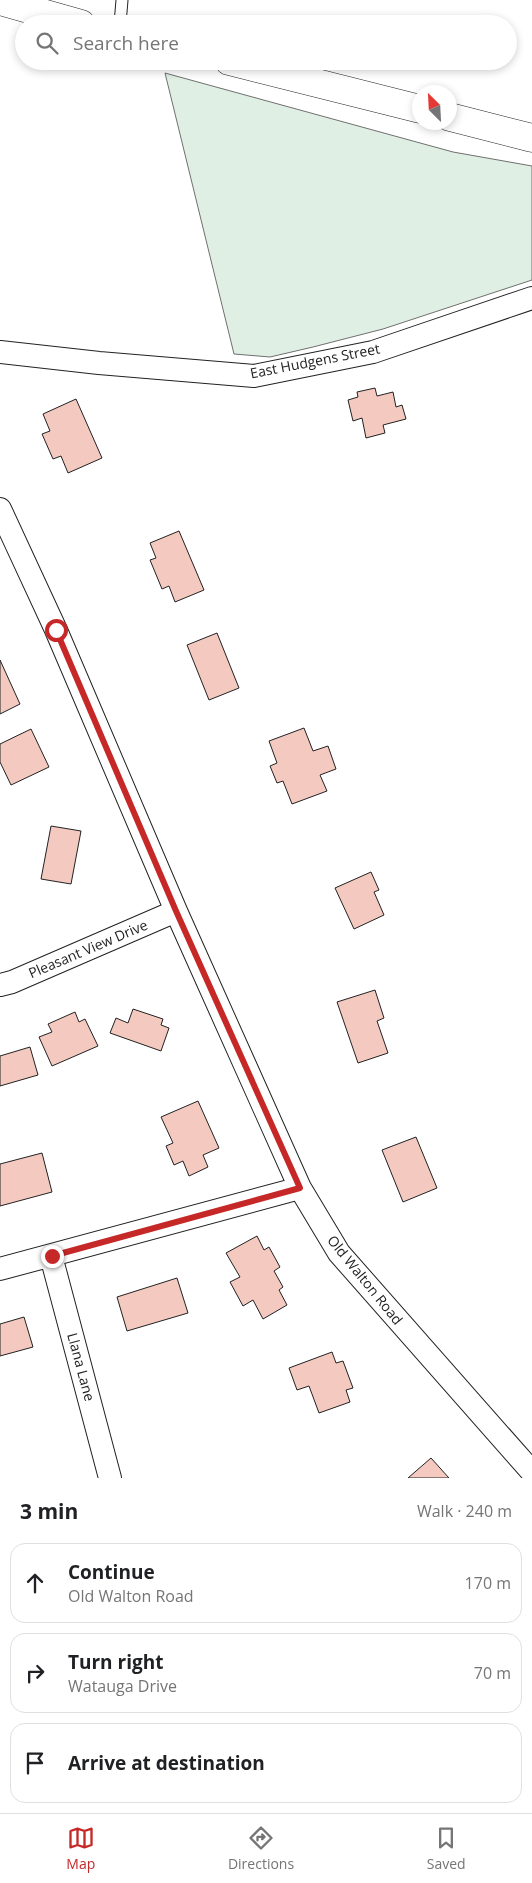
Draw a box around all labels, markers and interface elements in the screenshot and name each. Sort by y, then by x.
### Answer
search box [15,15,517,70]
icon: search [33,29,61,57]
text: Search here [73,30,179,56]
north arrow [412,85,457,130]
street label: East Hudgens Street [248,339,381,382]
route start [45,619,68,642]
street label: Pleasant View Drive [25,915,150,982]
street label: Old Walton Road [323,1231,407,1328]
route end [41,1245,64,1268]
street label: Llana Lane [63,1331,100,1403]
text: 3 min [20,1497,78,1525]
text: Walk · 240 m [417,1500,512,1522]
text: Continue [68,1559,155,1585]
icon: ahead [21,1569,49,1597]
text: 170 m [465,1572,511,1594]
text: Old Walton Road [68,1585,194,1607]
text: Turn right [68,1649,163,1675]
icon: right [21,1659,49,1687]
text: 70 m [474,1662,511,1684]
text: Watauga Drive [68,1675,177,1697]
icon: arrive [21,1749,49,1777]
text: Arrive at destination [68,1750,265,1776]
tab: Map [66,1824,95,1873]
tab: Directions [228,1824,294,1873]
tab: Saved [427,1824,466,1873]

